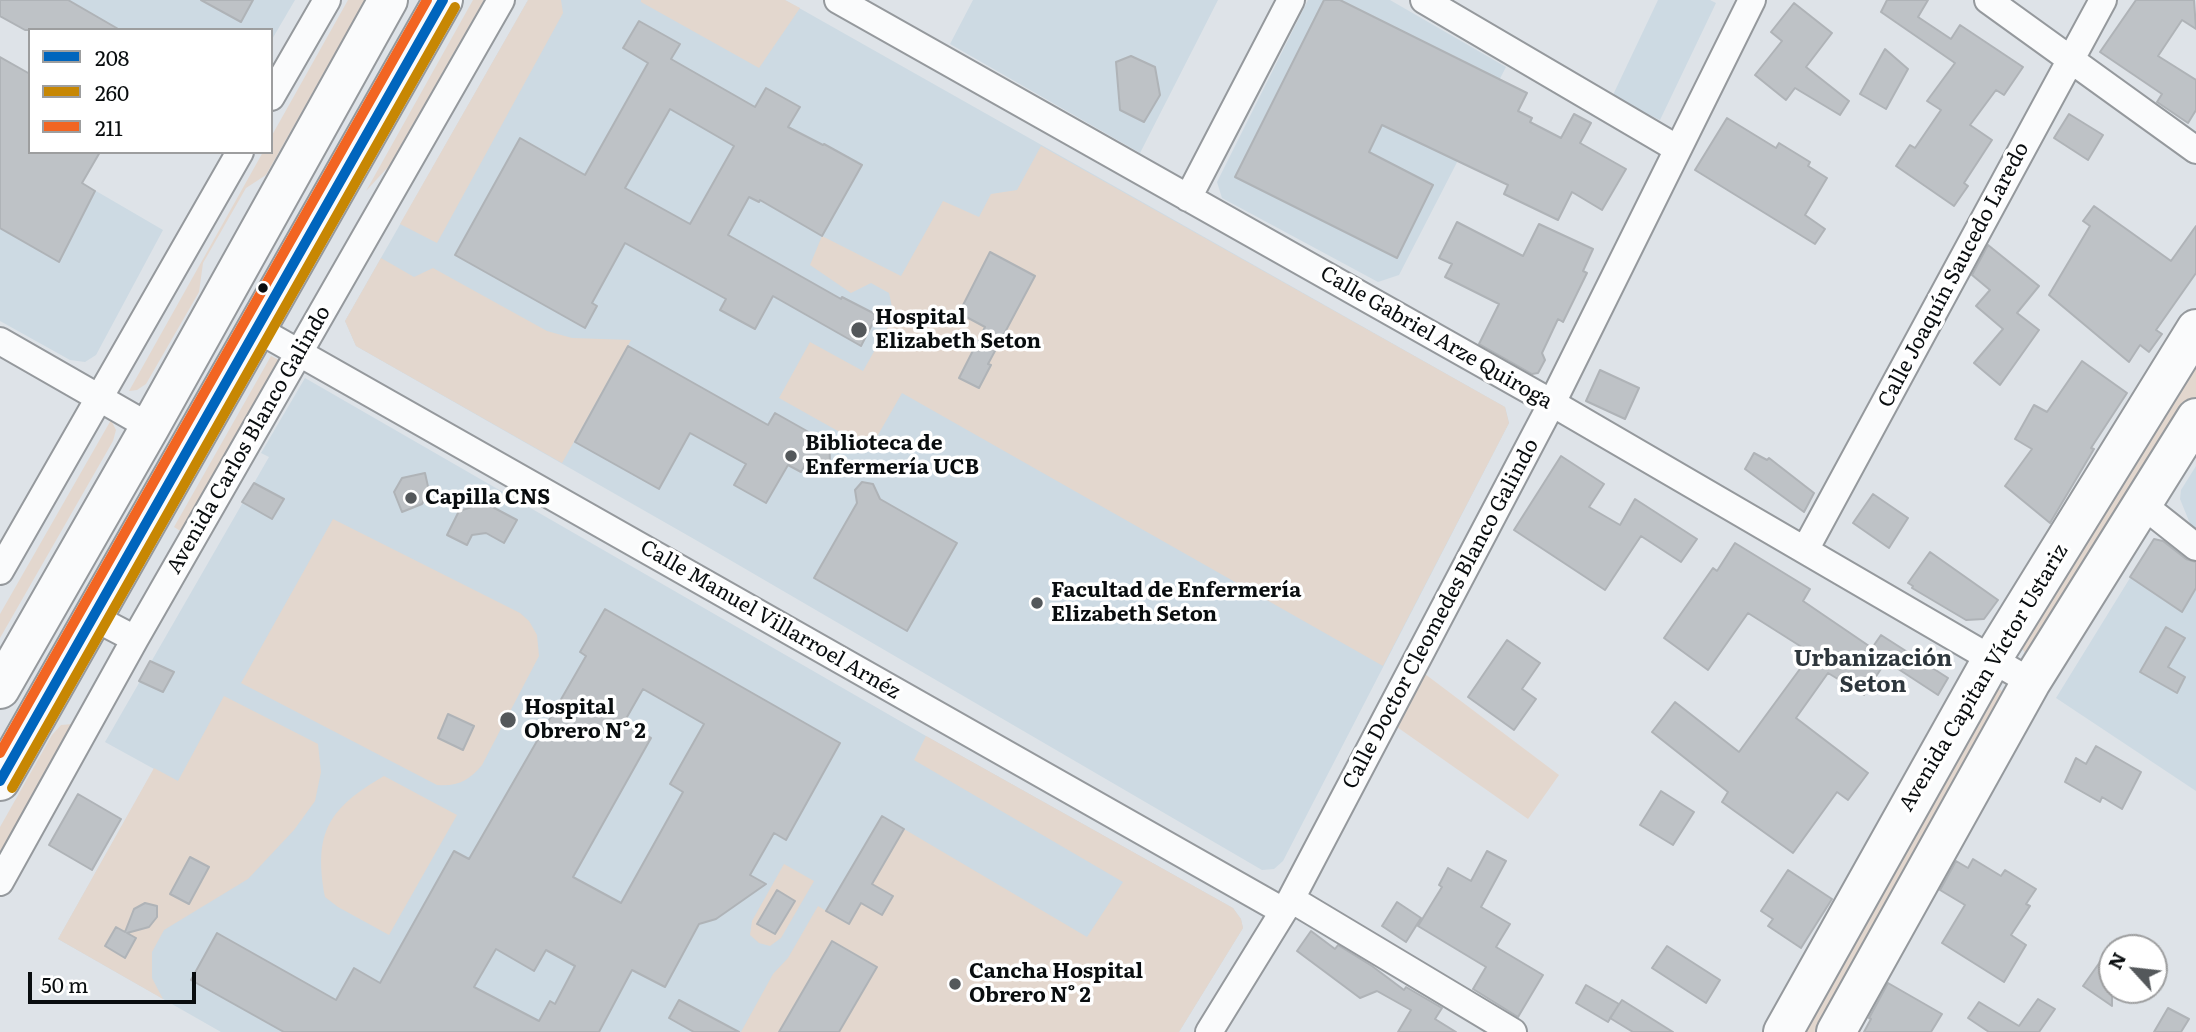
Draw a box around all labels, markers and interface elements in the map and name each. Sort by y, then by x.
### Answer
legend [28,28,273,154]
text: 208 [95,41,129,72]
text: 260 [95,76,129,107]
text: 211 [95,111,123,142]
street label: Calle Joaquín Saucedo Laredo [1873,138,2035,412]
street label: Calle Gabriel Arze Quiroga [1315,261,1557,415]
unlabelled marker [256,281,270,295]
street label: Avenida Carlos Blanco Galindo [162,301,336,579]
place label: Hospital Elizabeth Seton [875,305,1041,355]
marker: Hospital Elizabeth Seton [849,320,869,340]
place label: Biblioteca de Enfermería UCB [805,431,979,481]
street label: Calle Doctor Cleomedes Blanco Galindo [1338,435,1544,793]
marker: Biblioteca de Enfermería UCB [783,448,799,464]
place label: Capilla CNS [425,485,550,511]
marker: Capilla CNS [403,490,419,506]
street label: Calle Manuel Villarroel Arnéz [636,535,904,705]
street label: Avenida Capitan Víctor Ustariz [1894,540,2074,816]
place label: Facultad de Enfermería Elizabeth Seton [1051,578,1301,628]
marker: Facultad de Enfermería Elizabeth Seton [1029,595,1045,611]
district label: Urbanización Seton [1794,645,1952,699]
place label: Hospital Obrero N° 2 [524,695,646,745]
marker: Hospital Obrero N° 2 [498,710,518,730]
north arrow [2098,934,2168,1004]
text: N [2100,947,2132,974]
scale bar [32,958,200,1002]
place label: Cancha Hospital Obrero N° 2 [969,959,1143,1009]
text: 50 m [41,968,88,999]
marker: Cancha Hospital Obrero N° 2 [947,976,963,992]

